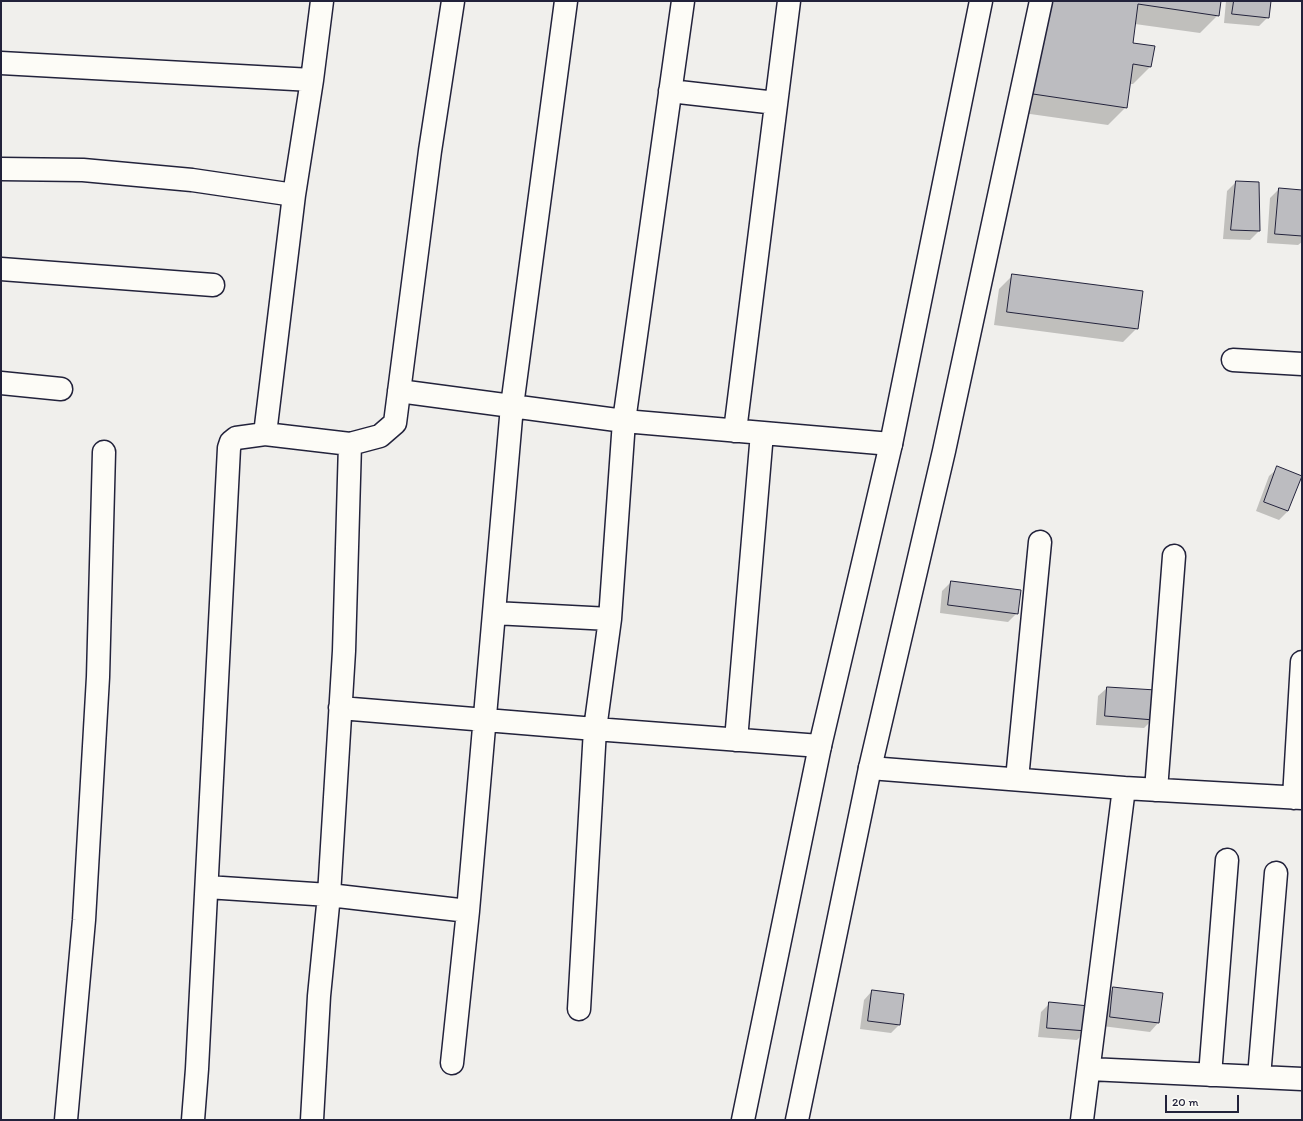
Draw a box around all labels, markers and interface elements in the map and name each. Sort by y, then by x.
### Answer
scale bar [1167,1087,1241,1113]
text: 20 m [1172,1095,1199,1109]

